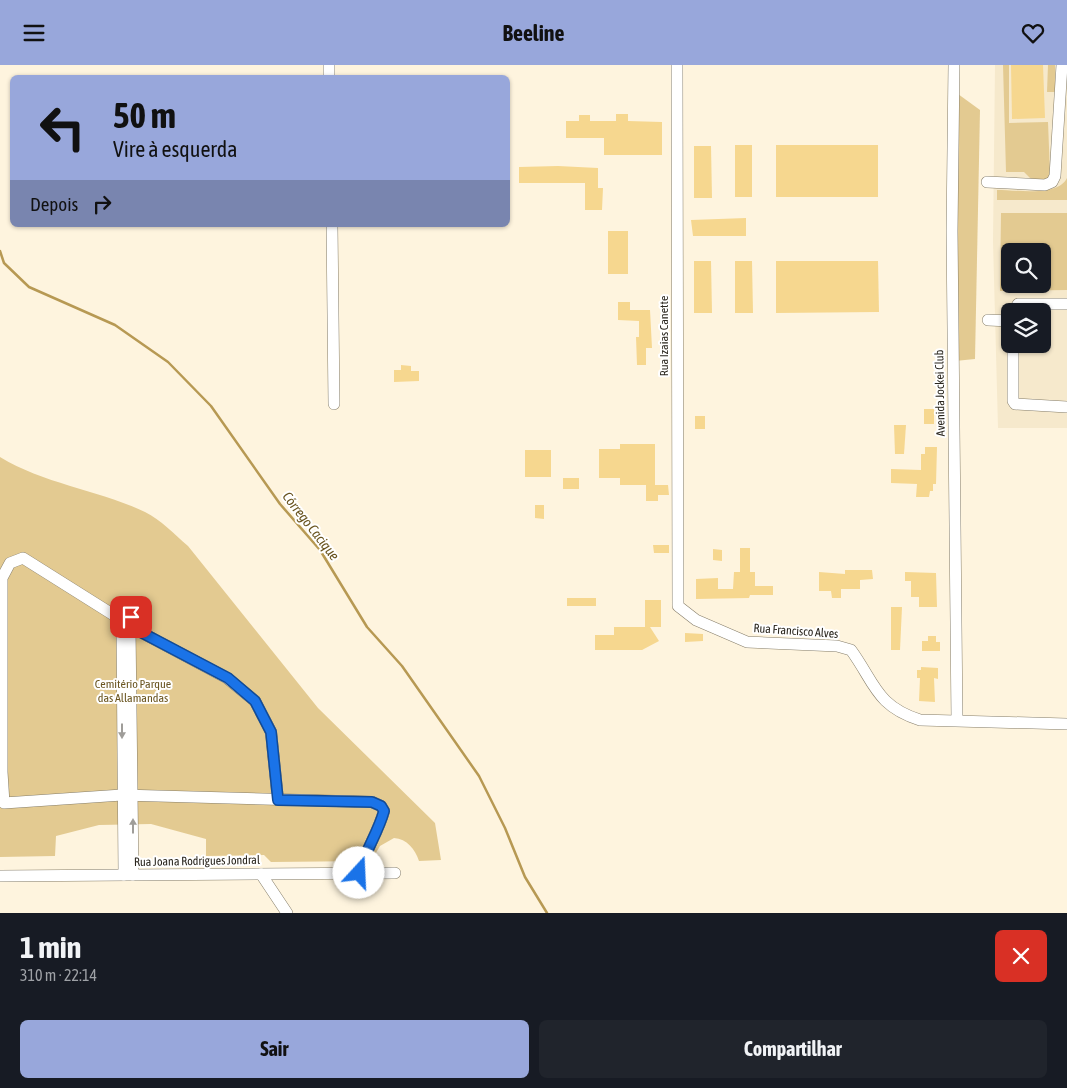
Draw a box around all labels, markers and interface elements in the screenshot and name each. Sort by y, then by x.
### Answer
icon: menu [20,19,48,47]
icon: heart [1019,19,1047,47]
text: Beeline [503,20,564,46]
icon: left [30,95,95,160]
text: 50 m [113,95,176,135]
text: Vire à esquerda [113,136,238,162]
icon: right [88,190,116,218]
text: Depois [30,193,78,215]
map controls [1001,243,1051,353]
button: search [1001,243,1051,293]
street label: Rua Izaias Canette [657,296,671,376]
button: layers [1001,303,1051,353]
street label: Avenida Jockei Club [932,349,948,436]
water label: Córrego Cacique [279,489,343,563]
pin [110,596,152,638]
icon: arrive [117,603,145,631]
street label: Rua Francisco Alves [753,621,839,641]
park label: Cemitério Parque das Allamandas [95,677,171,705]
one-way arrow [118,723,126,739]
one-way arrow [129,818,137,834]
position arrow [332,846,384,898]
street label: Rua Joana Rodrigues Jondral [134,853,261,869]
text: 1 min [20,930,81,964]
button: close [995,930,1047,982]
text: 310 m · 22:14 [20,966,97,984]
button: Sair [20,1020,529,1078]
button: Compartilhar [539,1020,1047,1078]

